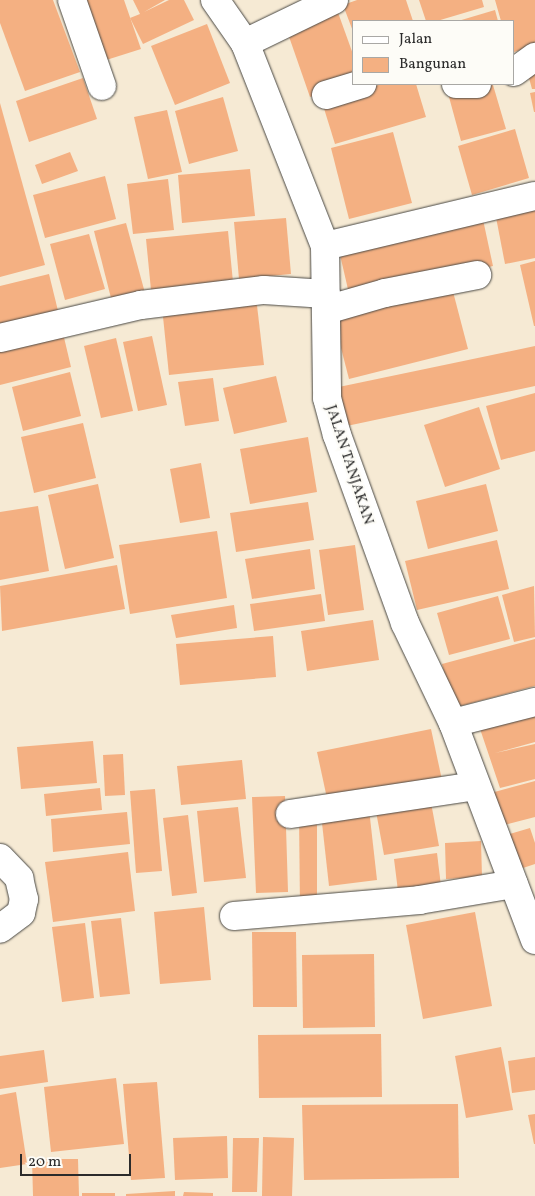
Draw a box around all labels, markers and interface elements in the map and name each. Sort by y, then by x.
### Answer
legend [352,20,515,85]
text: Jalan [399,29,432,50]
text: Bangunan [399,54,466,75]
street label: JALAN TANJAKAN [321,403,377,527]
scale bar [22,1144,134,1176]
text: 20 m [28,1152,61,1173]

